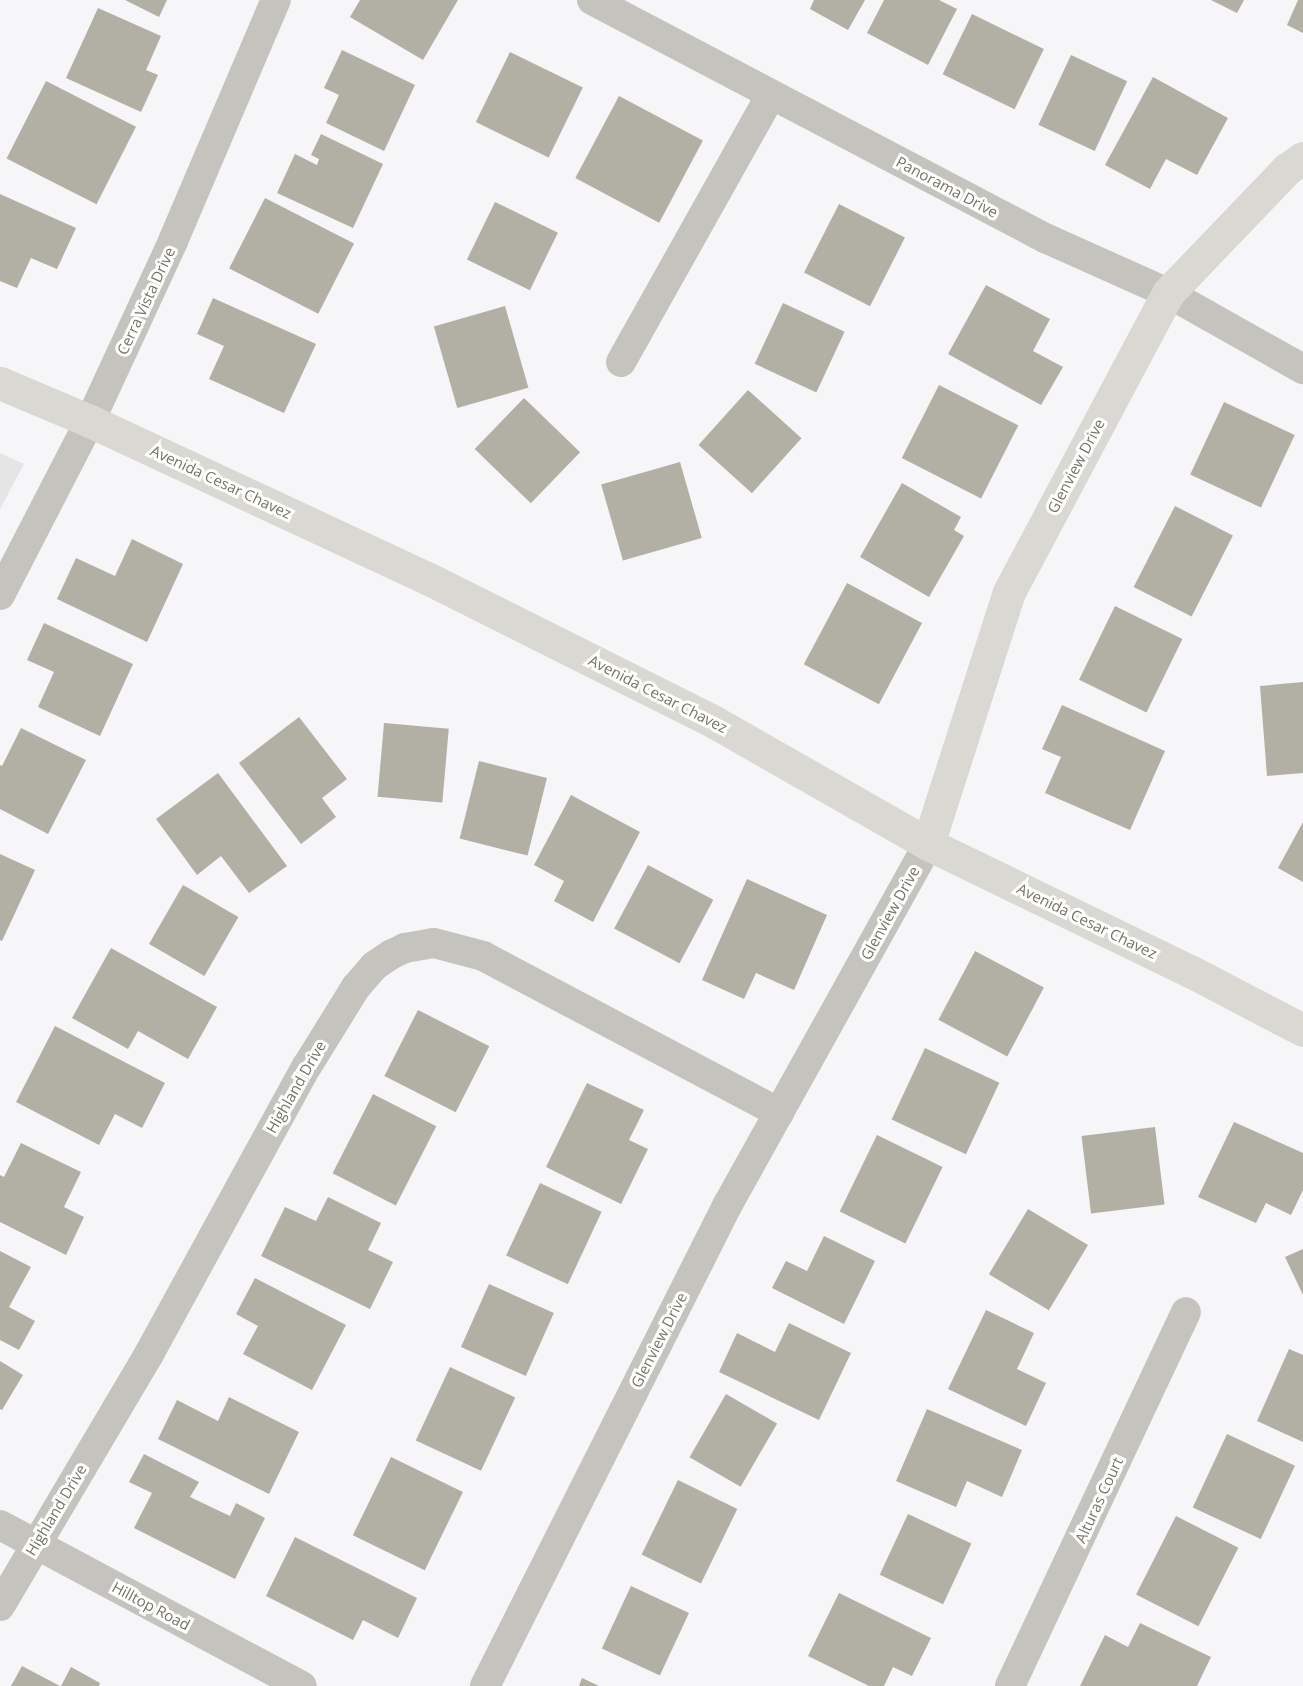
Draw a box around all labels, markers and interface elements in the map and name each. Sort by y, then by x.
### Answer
street label: Panorama Drive [893,153,1001,221]
street label: Cerra Vista Drive [113,244,179,358]
street label: Glenview Drive [1044,416,1108,516]
street label: Avenida Cesar Chavez [148,441,294,523]
street label: Avenida Cesar Chavez [586,651,730,737]
street label: Glenview Drive [857,863,923,963]
street label: Avenida Cesar Chavez [1014,879,1160,963]
street label: Highland Drive [262,1038,330,1136]
street label: Glenview Drive [627,1289,691,1391]
street label: Alturas Court [1071,1454,1127,1546]
street label: Highland Drive [22,1461,90,1559]
street label: Hilltop Road [109,1578,193,1634]

